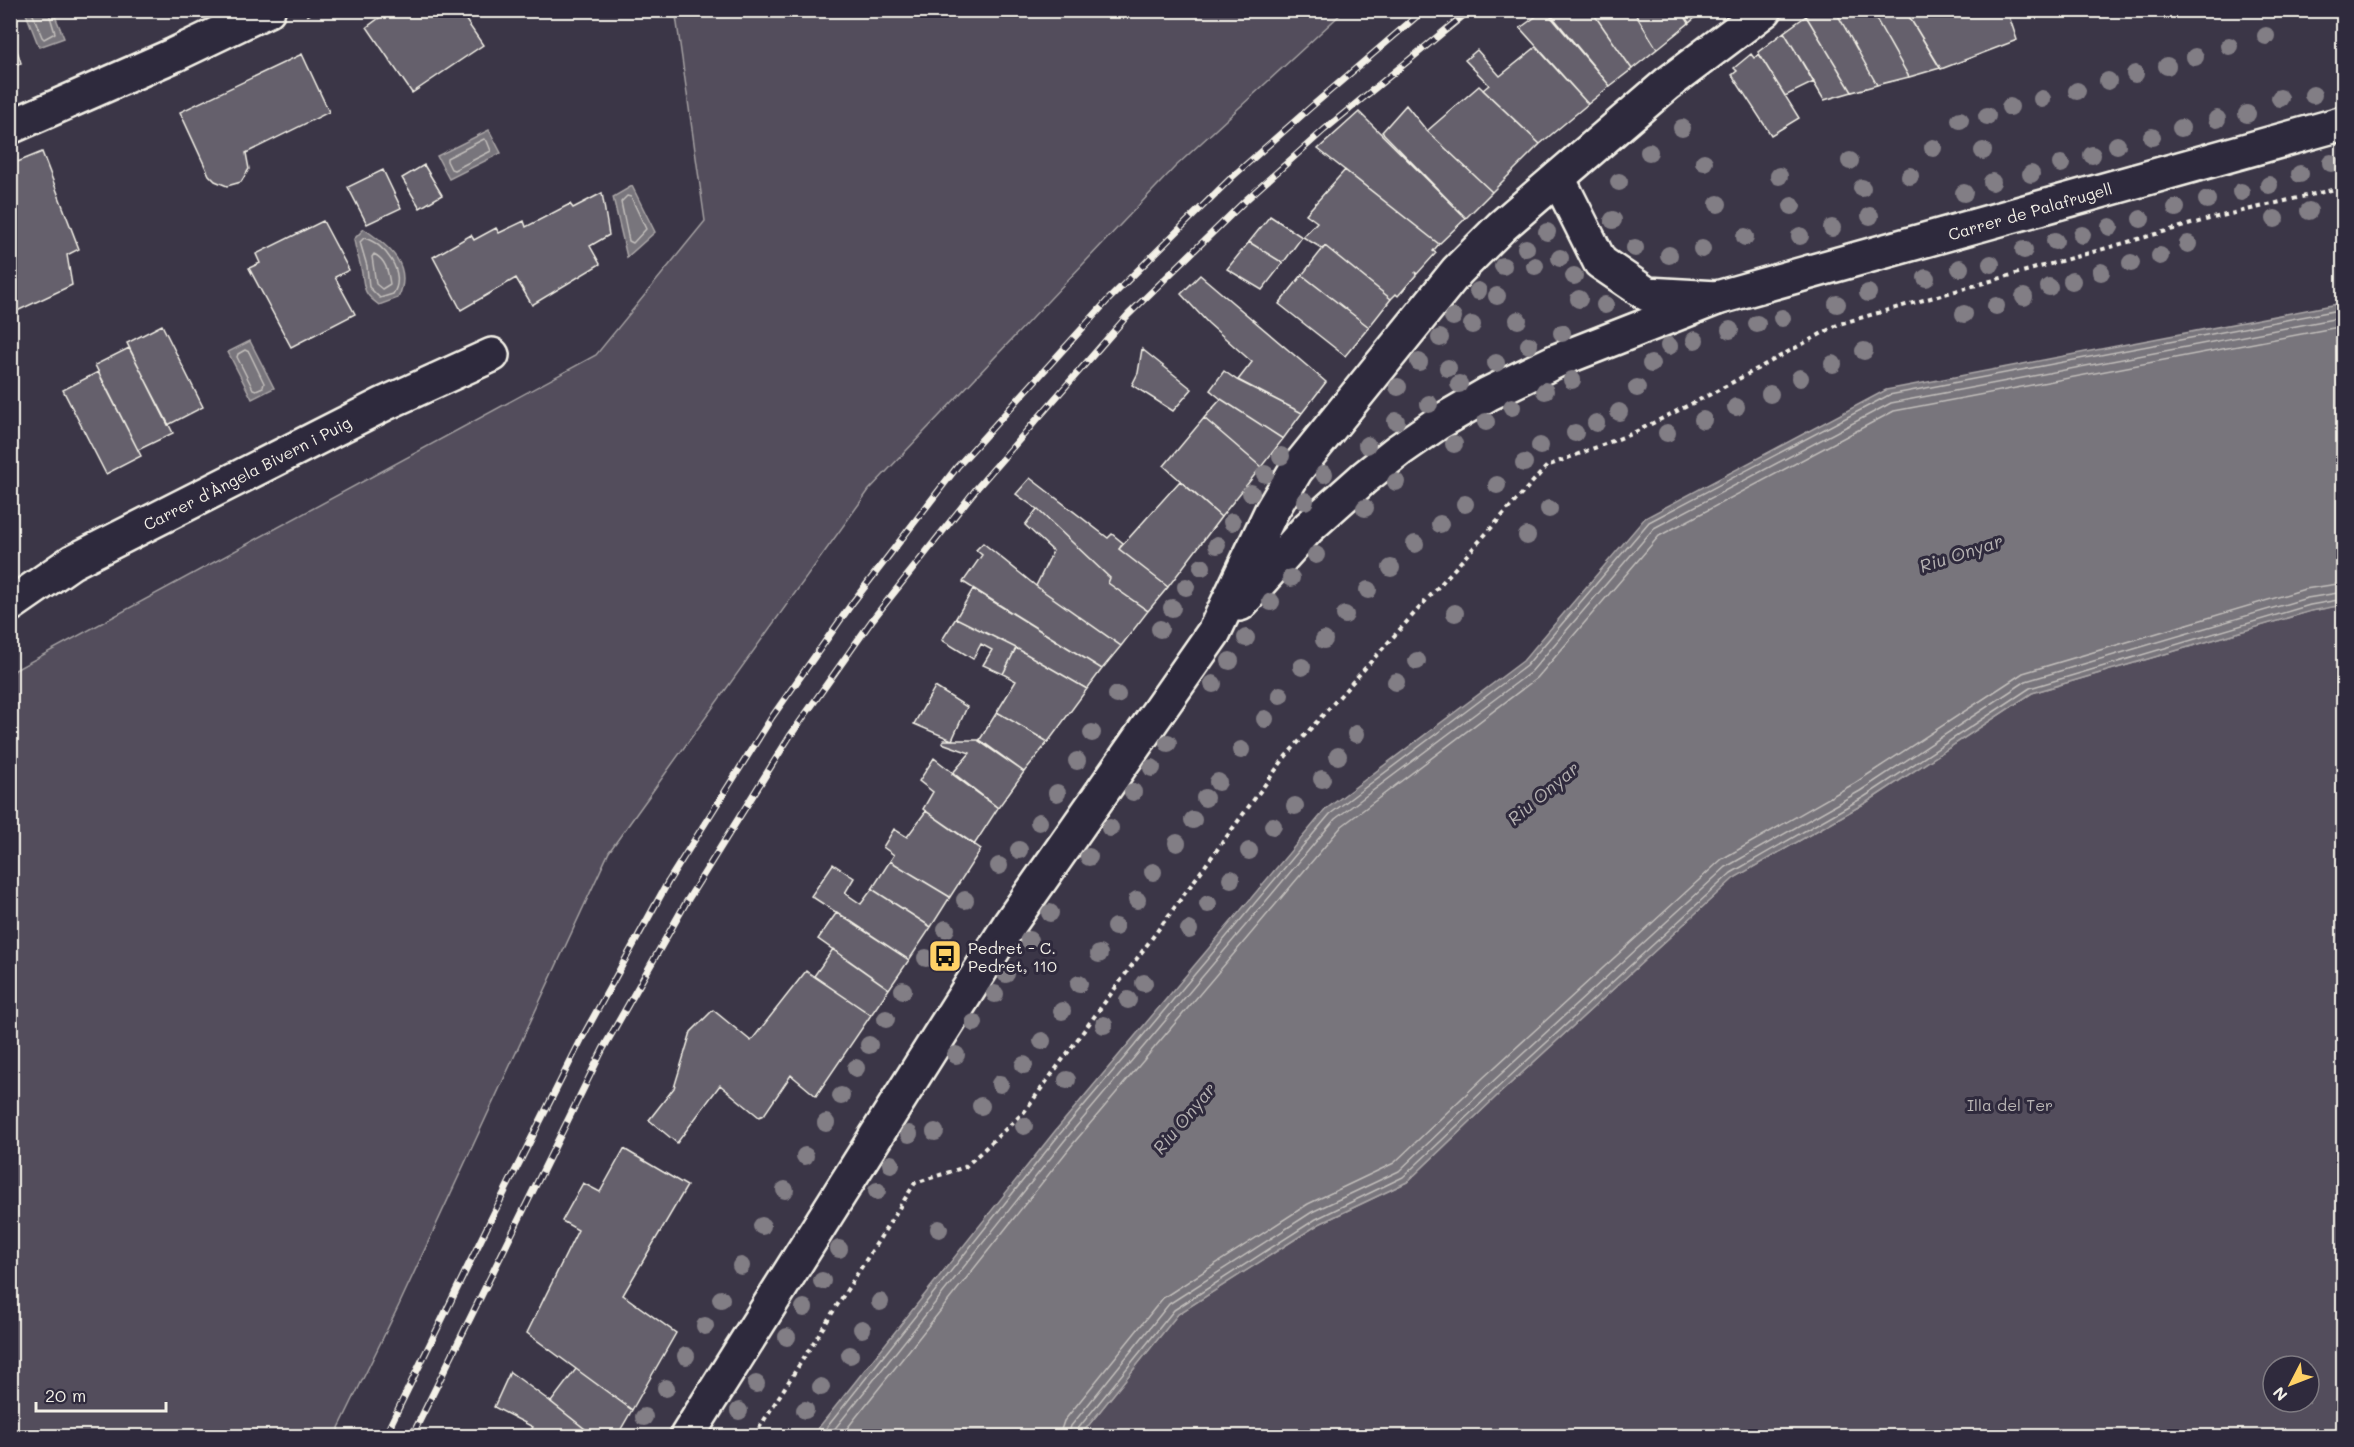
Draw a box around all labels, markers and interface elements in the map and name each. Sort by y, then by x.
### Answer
street label: Carrer de Palafrugell [1946,178,2114,244]
street label: Carrer d'Àngela Bivern i Puig [140,411,354,535]
water label: Riu Onyar [1916,528,2006,578]
water label: Riu Onyar [1502,756,1584,830]
place label: Pedret - C. Pedret, 110 [968,937,1057,976]
bus stop icon: Pedret - C. Pedret, 110 [927,938,963,974]
water label: Riu Onyar [1147,1077,1221,1159]
park label: Illa del Ter [1967,1094,2053,1115]
north arrow [2261,1354,2321,1414]
scale bar [36,1375,166,1413]
text: 20 m [45,1383,86,1407]
text: N [2268,1383,2291,1406]

